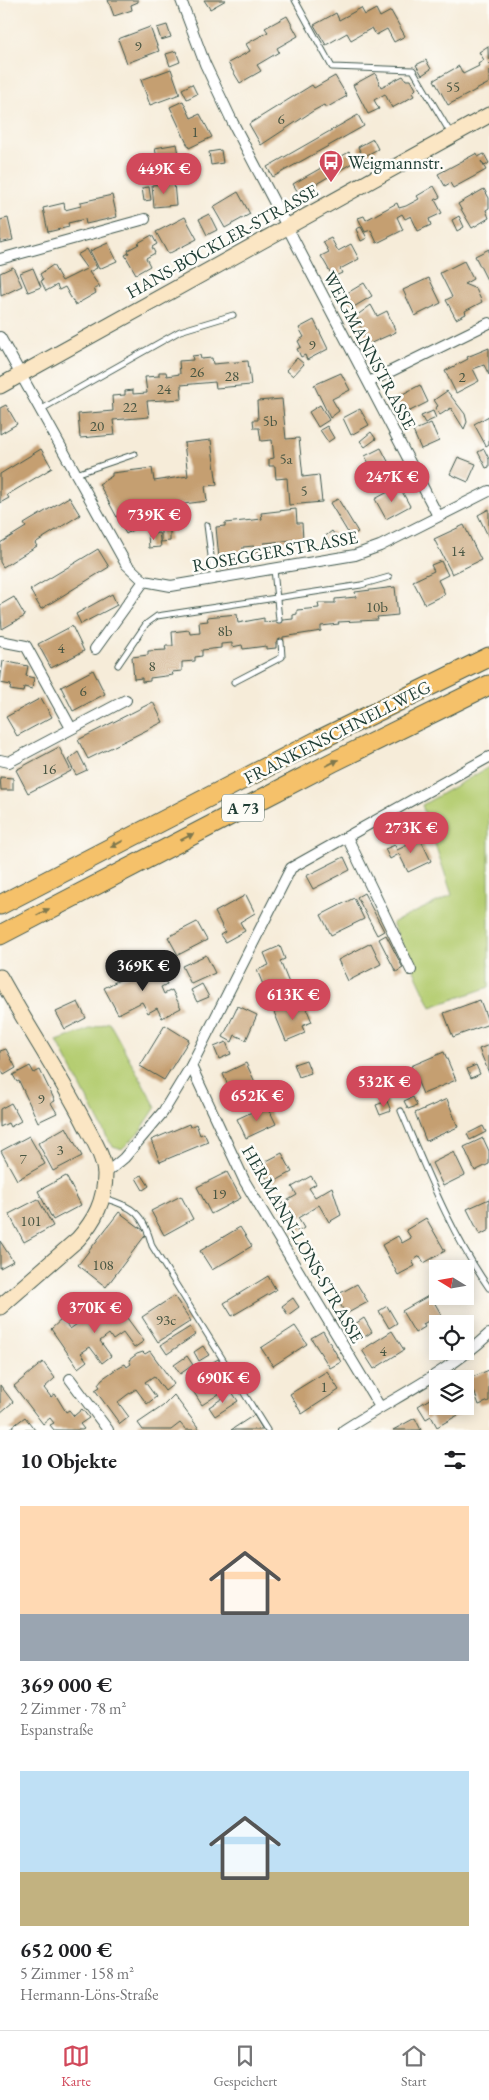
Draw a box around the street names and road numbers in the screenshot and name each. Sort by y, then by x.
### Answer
street label: HANS-BÖCKLER-STRASSE [122,179,322,303]
street label: WEIGMANNSTRASSE [318,267,422,433]
street label: ROSEGGERSTRASSE [190,525,360,577]
street label: FRANKENSCHNELLWEG [240,675,434,789]
road number: A 73 [222,794,264,821]
street label: HERMANN-LÖNS-STRASSE [237,1141,369,1347]

